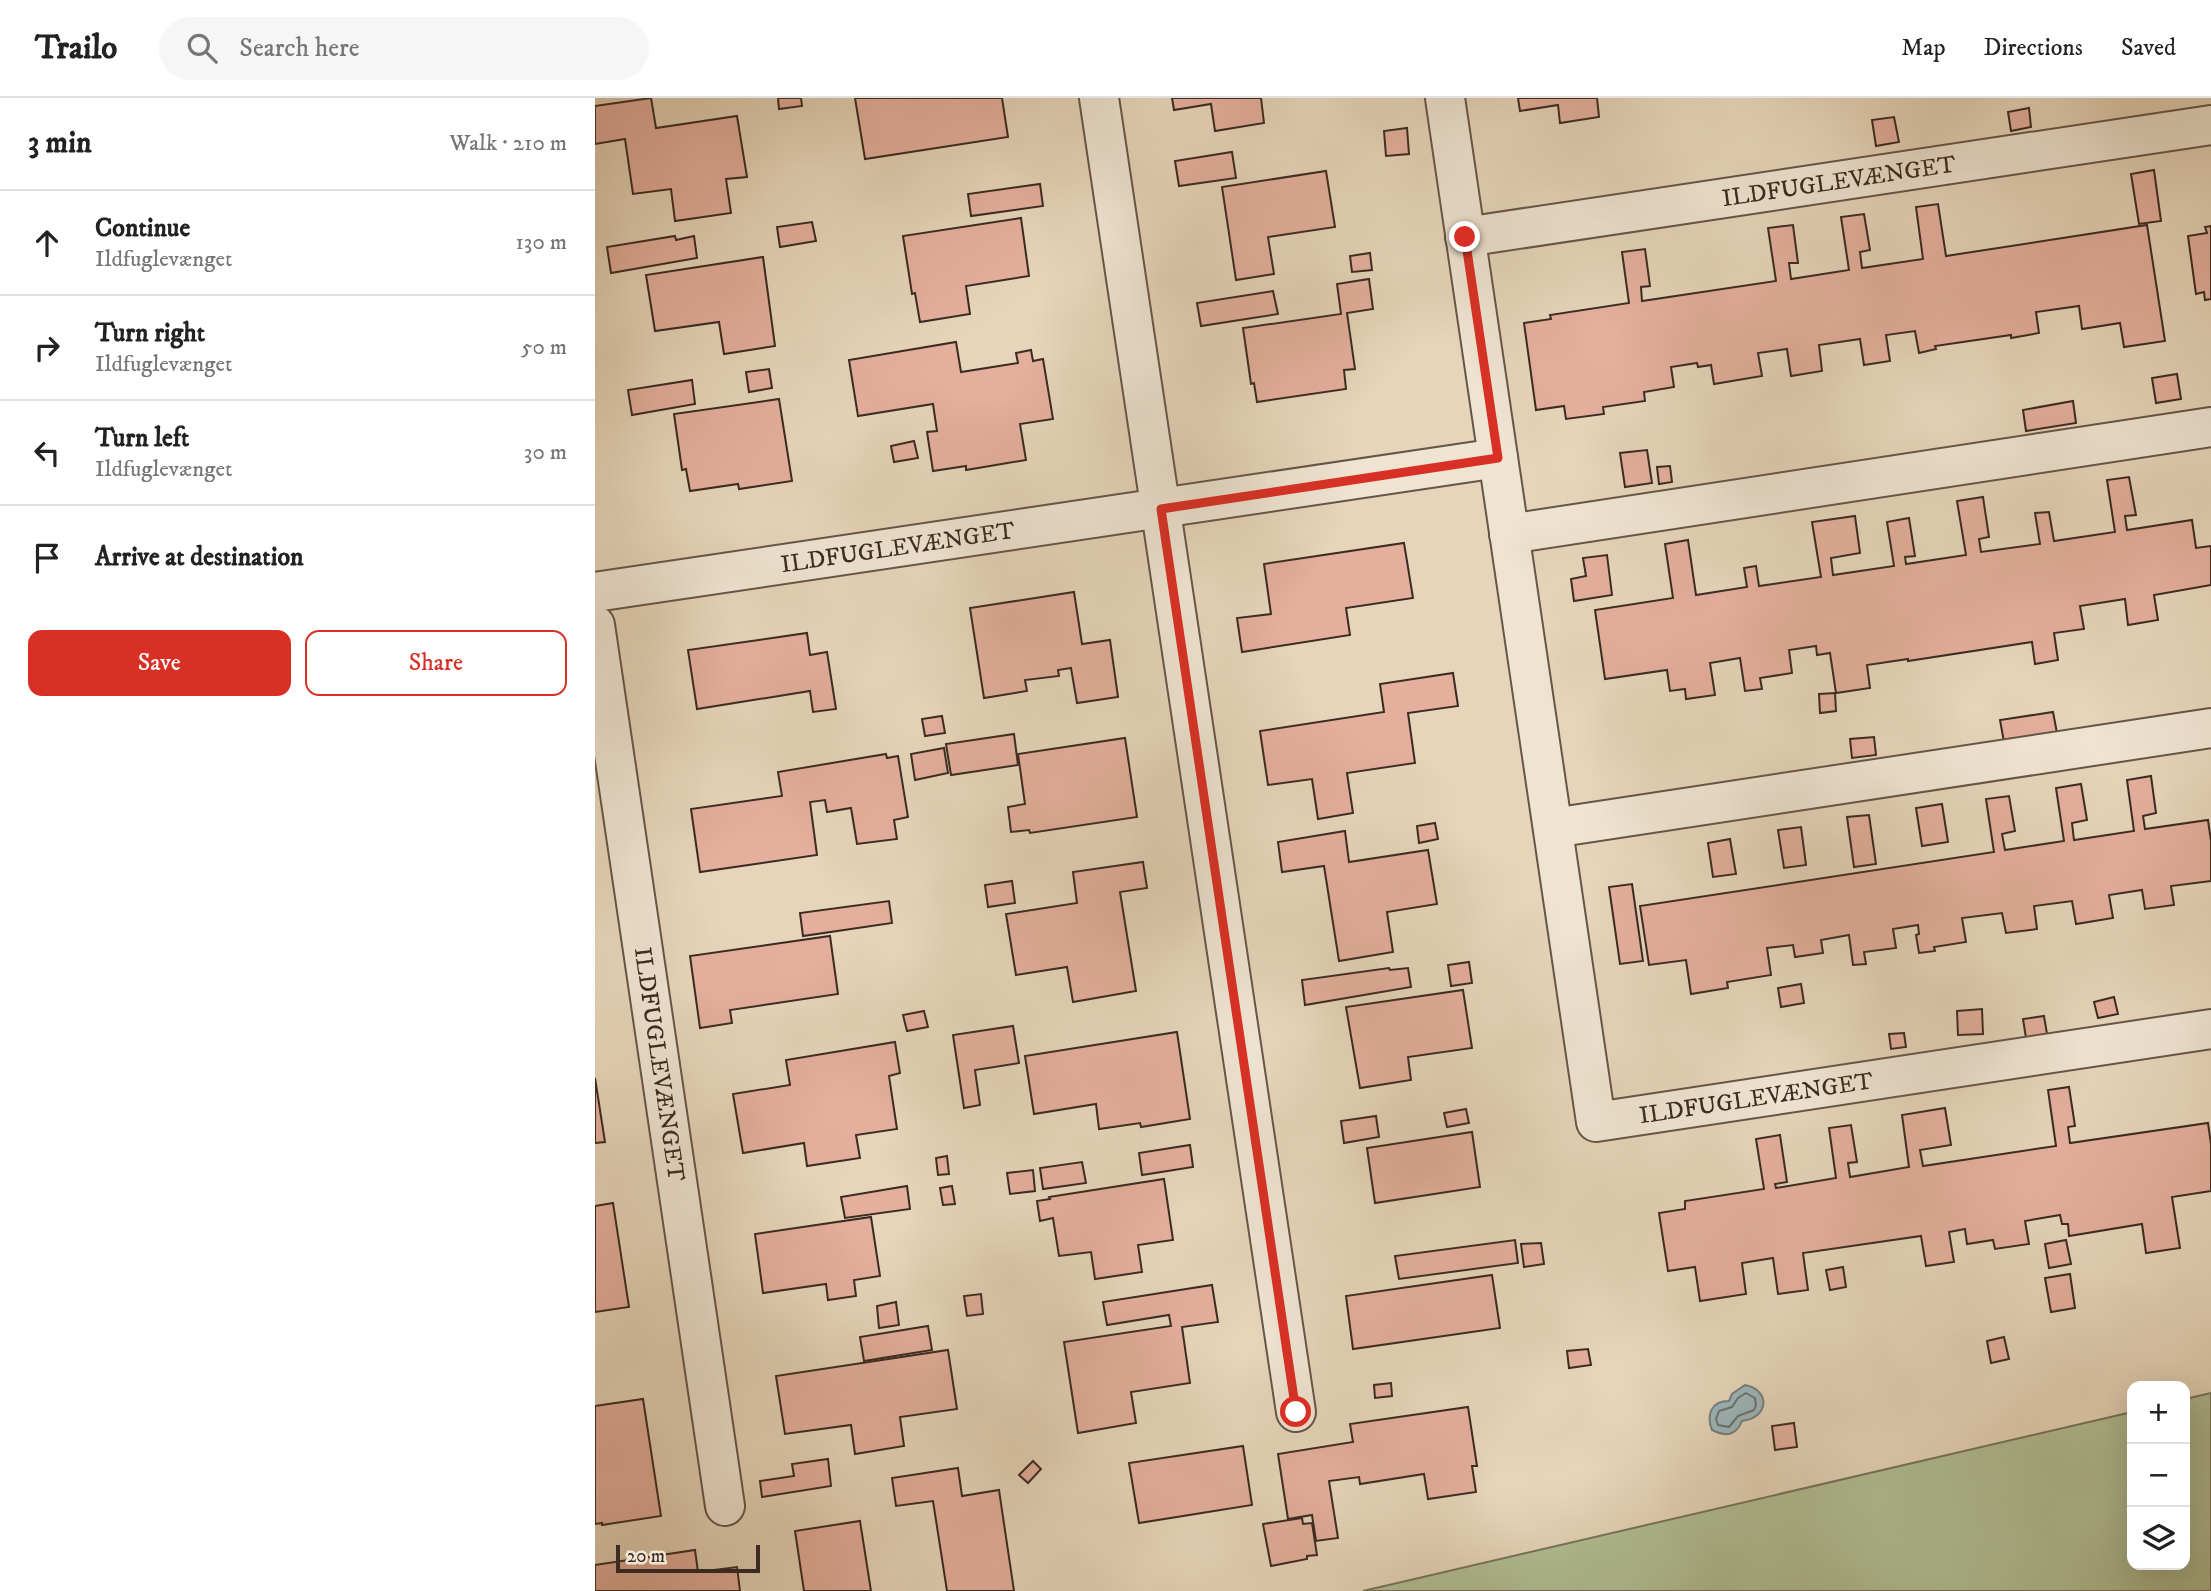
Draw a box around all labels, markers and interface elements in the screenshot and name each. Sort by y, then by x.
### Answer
search box [159,17,649,80]
text: Trailo [35,28,117,69]
icon: search [183,29,221,67]
text: Search here [239,32,359,65]
text: Map [1901,33,1946,63]
text: Directions [1984,33,2083,63]
text: Saved [2121,33,2176,63]
text: 3 min [28,125,92,162]
text: Walk · 210 m [450,129,567,158]
street label: ILDFUGLEVÆNGET [1720,149,1958,214]
text: Continue [95,212,190,245]
route end [1449,221,1480,252]
icon: ahead [28,224,66,262]
text: 130 m [515,228,567,257]
text: Ildfuglevænget [95,245,232,274]
text: Turn right [95,317,205,350]
icon: right [28,329,66,367]
text: 50 m [521,333,567,362]
text: Ildfuglevænget [95,350,232,379]
text: Turn left [95,422,189,455]
icon: left [28,434,66,472]
text: 30 m [524,438,567,467]
text: Ildfuglevænget [95,455,232,484]
street label: ILDFUGLEVÆNGET [779,516,1017,580]
icon: arrive [28,539,66,577]
text: Arrive at destination [95,541,304,574]
button: Save [28,630,291,696]
button: Share [305,630,567,696]
street label: ILDFUGLEVÆNGET [627,945,691,1183]
street label: ILDFUGLEVÆNGET [1637,1066,1875,1131]
map controls [2127,1381,2190,1570]
button: + [2127,1381,2190,1444]
route start [1280,1396,1311,1427]
button: − [2127,1444,2190,1507]
button: layers [2127,1507,2190,1570]
scale bar [616,1542,759,1574]
text: 20 m [627,1545,665,1568]

